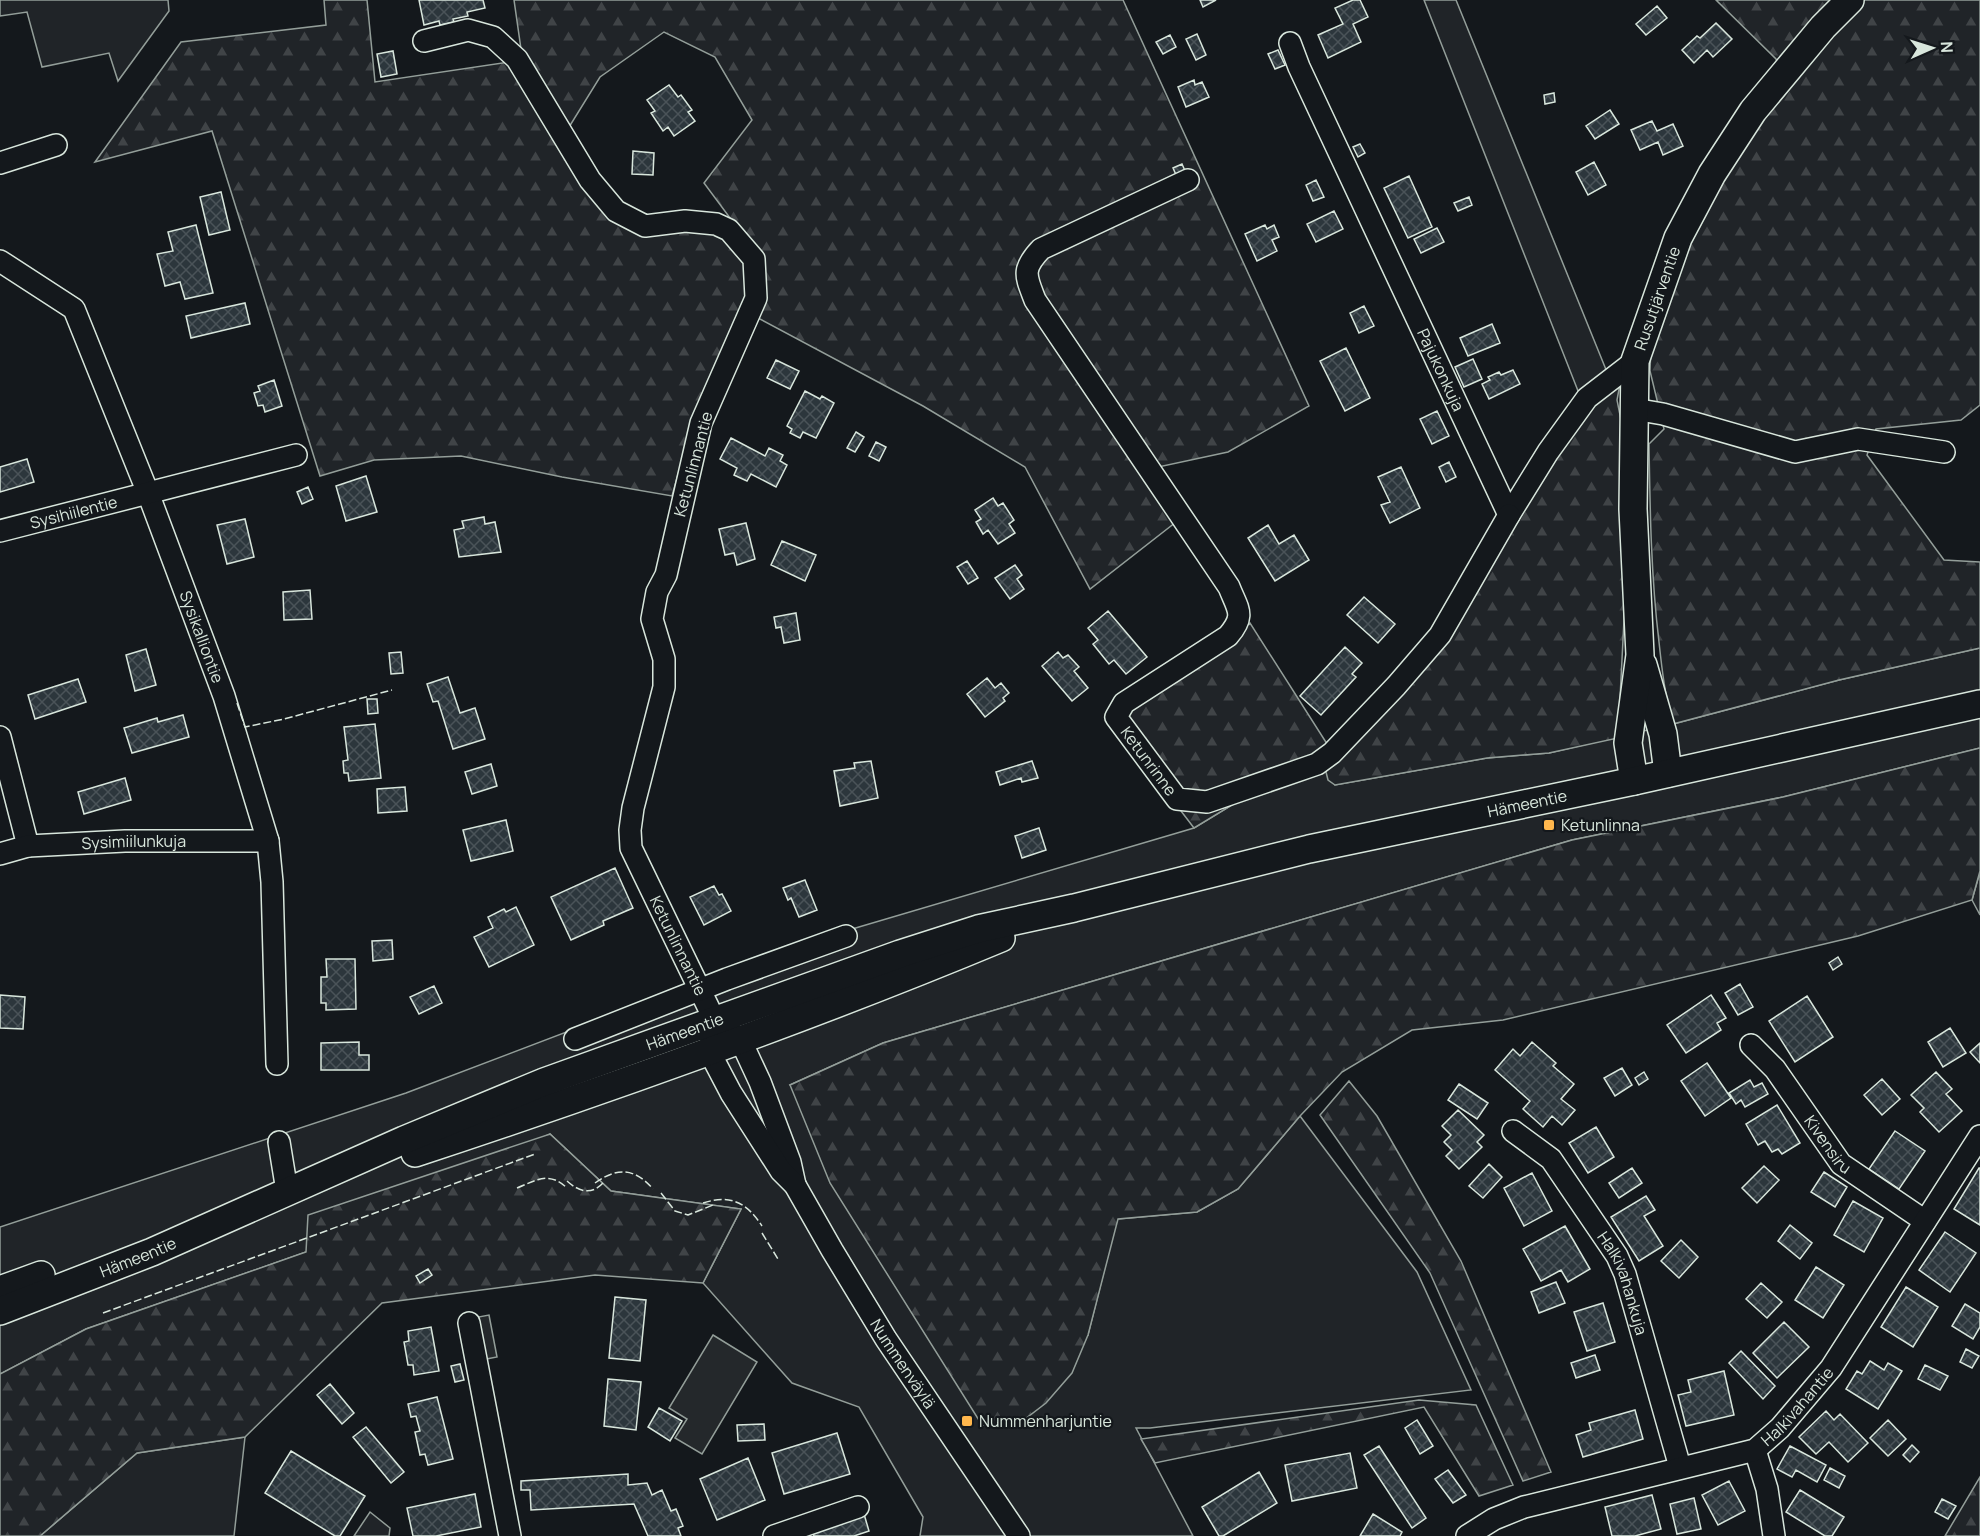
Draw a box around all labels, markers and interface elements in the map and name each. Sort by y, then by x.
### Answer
north arrow [1902,18,1962,78]
text: N [1936,41,1958,54]
street label: Rusutjärventie [1629,243,1685,353]
street label: Pajukonkuja [1412,325,1470,415]
street label: Ketunlinnantie [668,409,718,519]
street label: Sysihiilentie [28,490,120,534]
street label: Sysikalliontie [175,587,229,686]
street label: Ketunrinne [1116,722,1182,800]
street label: Hämeentie [1485,784,1569,822]
place label: Ketunlinna [1561,814,1640,836]
marker: Ketunlinna [1542,818,1556,832]
street label: Sysimiilunkuja [81,830,186,854]
street label: Ketunlinnantie [645,892,712,999]
street label: Hämeentie [643,1007,727,1055]
street label: Kivensiru [1799,1111,1855,1179]
street label: Halkivahankuja [1592,1227,1653,1337]
street label: Hämeentie [96,1232,180,1282]
street label: Nummenväylä [865,1315,941,1413]
street label: Halkivahantie [1756,1362,1838,1451]
place label: Nummenharjuntie [979,1410,1112,1432]
marker: Nummenharjuntie [960,1414,974,1428]

